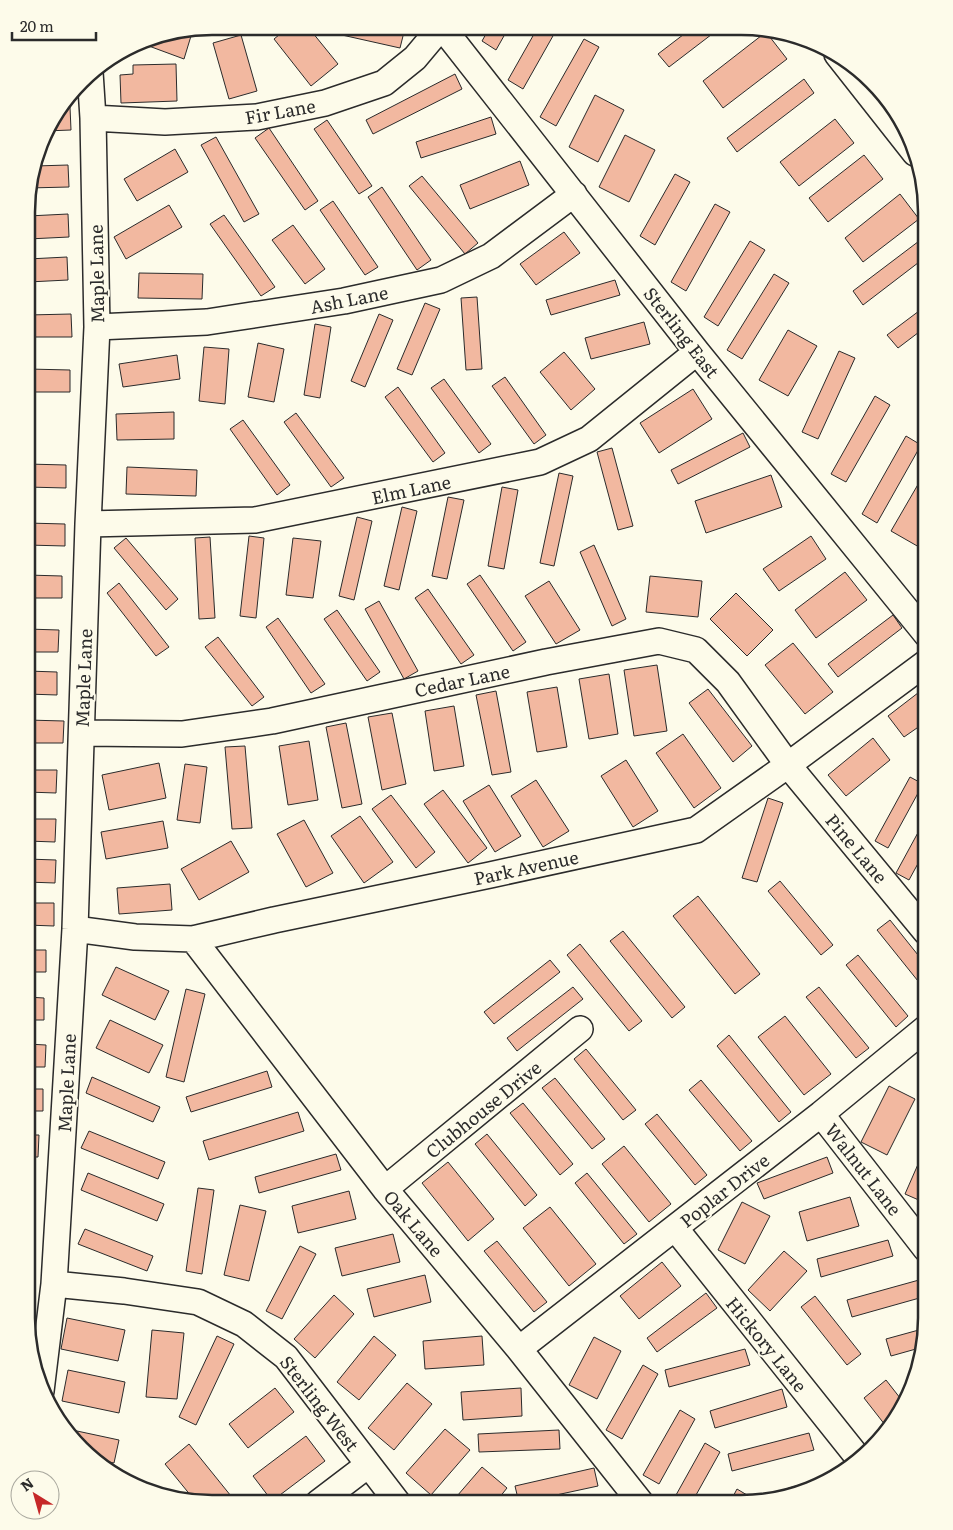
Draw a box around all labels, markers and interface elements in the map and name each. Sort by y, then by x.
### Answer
scale bar [12,10,96,42]
text: 20 m [20,14,54,37]
street label: Fir Lane [243,92,317,130]
street label: Maple Lane [82,224,110,324]
street label: Ash Lane [308,278,390,320]
street label: Sterling East [638,281,727,384]
street label: Elm Lane [369,467,453,511]
street label: Maple Lane [68,628,98,728]
street label: Cedar Lane [412,657,512,703]
street label: Pine Lane [820,807,894,889]
street label: Park Avenue [471,843,581,891]
street label: Maple Lane [50,1033,82,1133]
street label: Clubhouse Drive [419,1054,547,1164]
street label: Walnut Lane [819,1117,909,1221]
street label: Poplar Drive [674,1146,774,1234]
street label: Oak Lane [378,1184,450,1262]
street label: Hickory Lane [720,1291,814,1397]
street label: Sterling West [274,1349,366,1457]
north arrow [10,1470,60,1520]
text: N [16,1472,37,1495]

